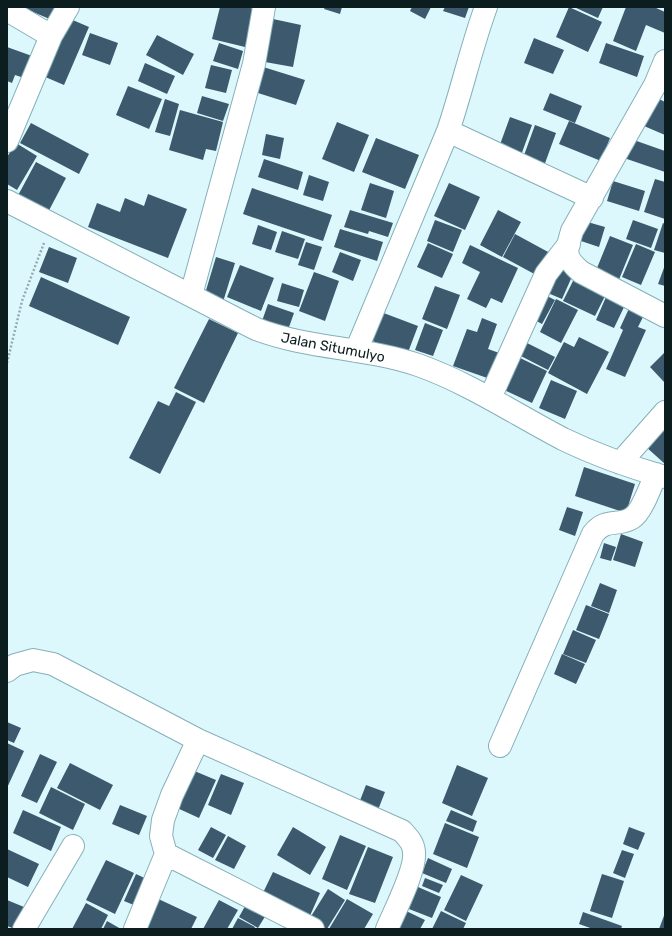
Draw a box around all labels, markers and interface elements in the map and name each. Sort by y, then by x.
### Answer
street label: Jalan Situmulyo [280,329,386,366]

